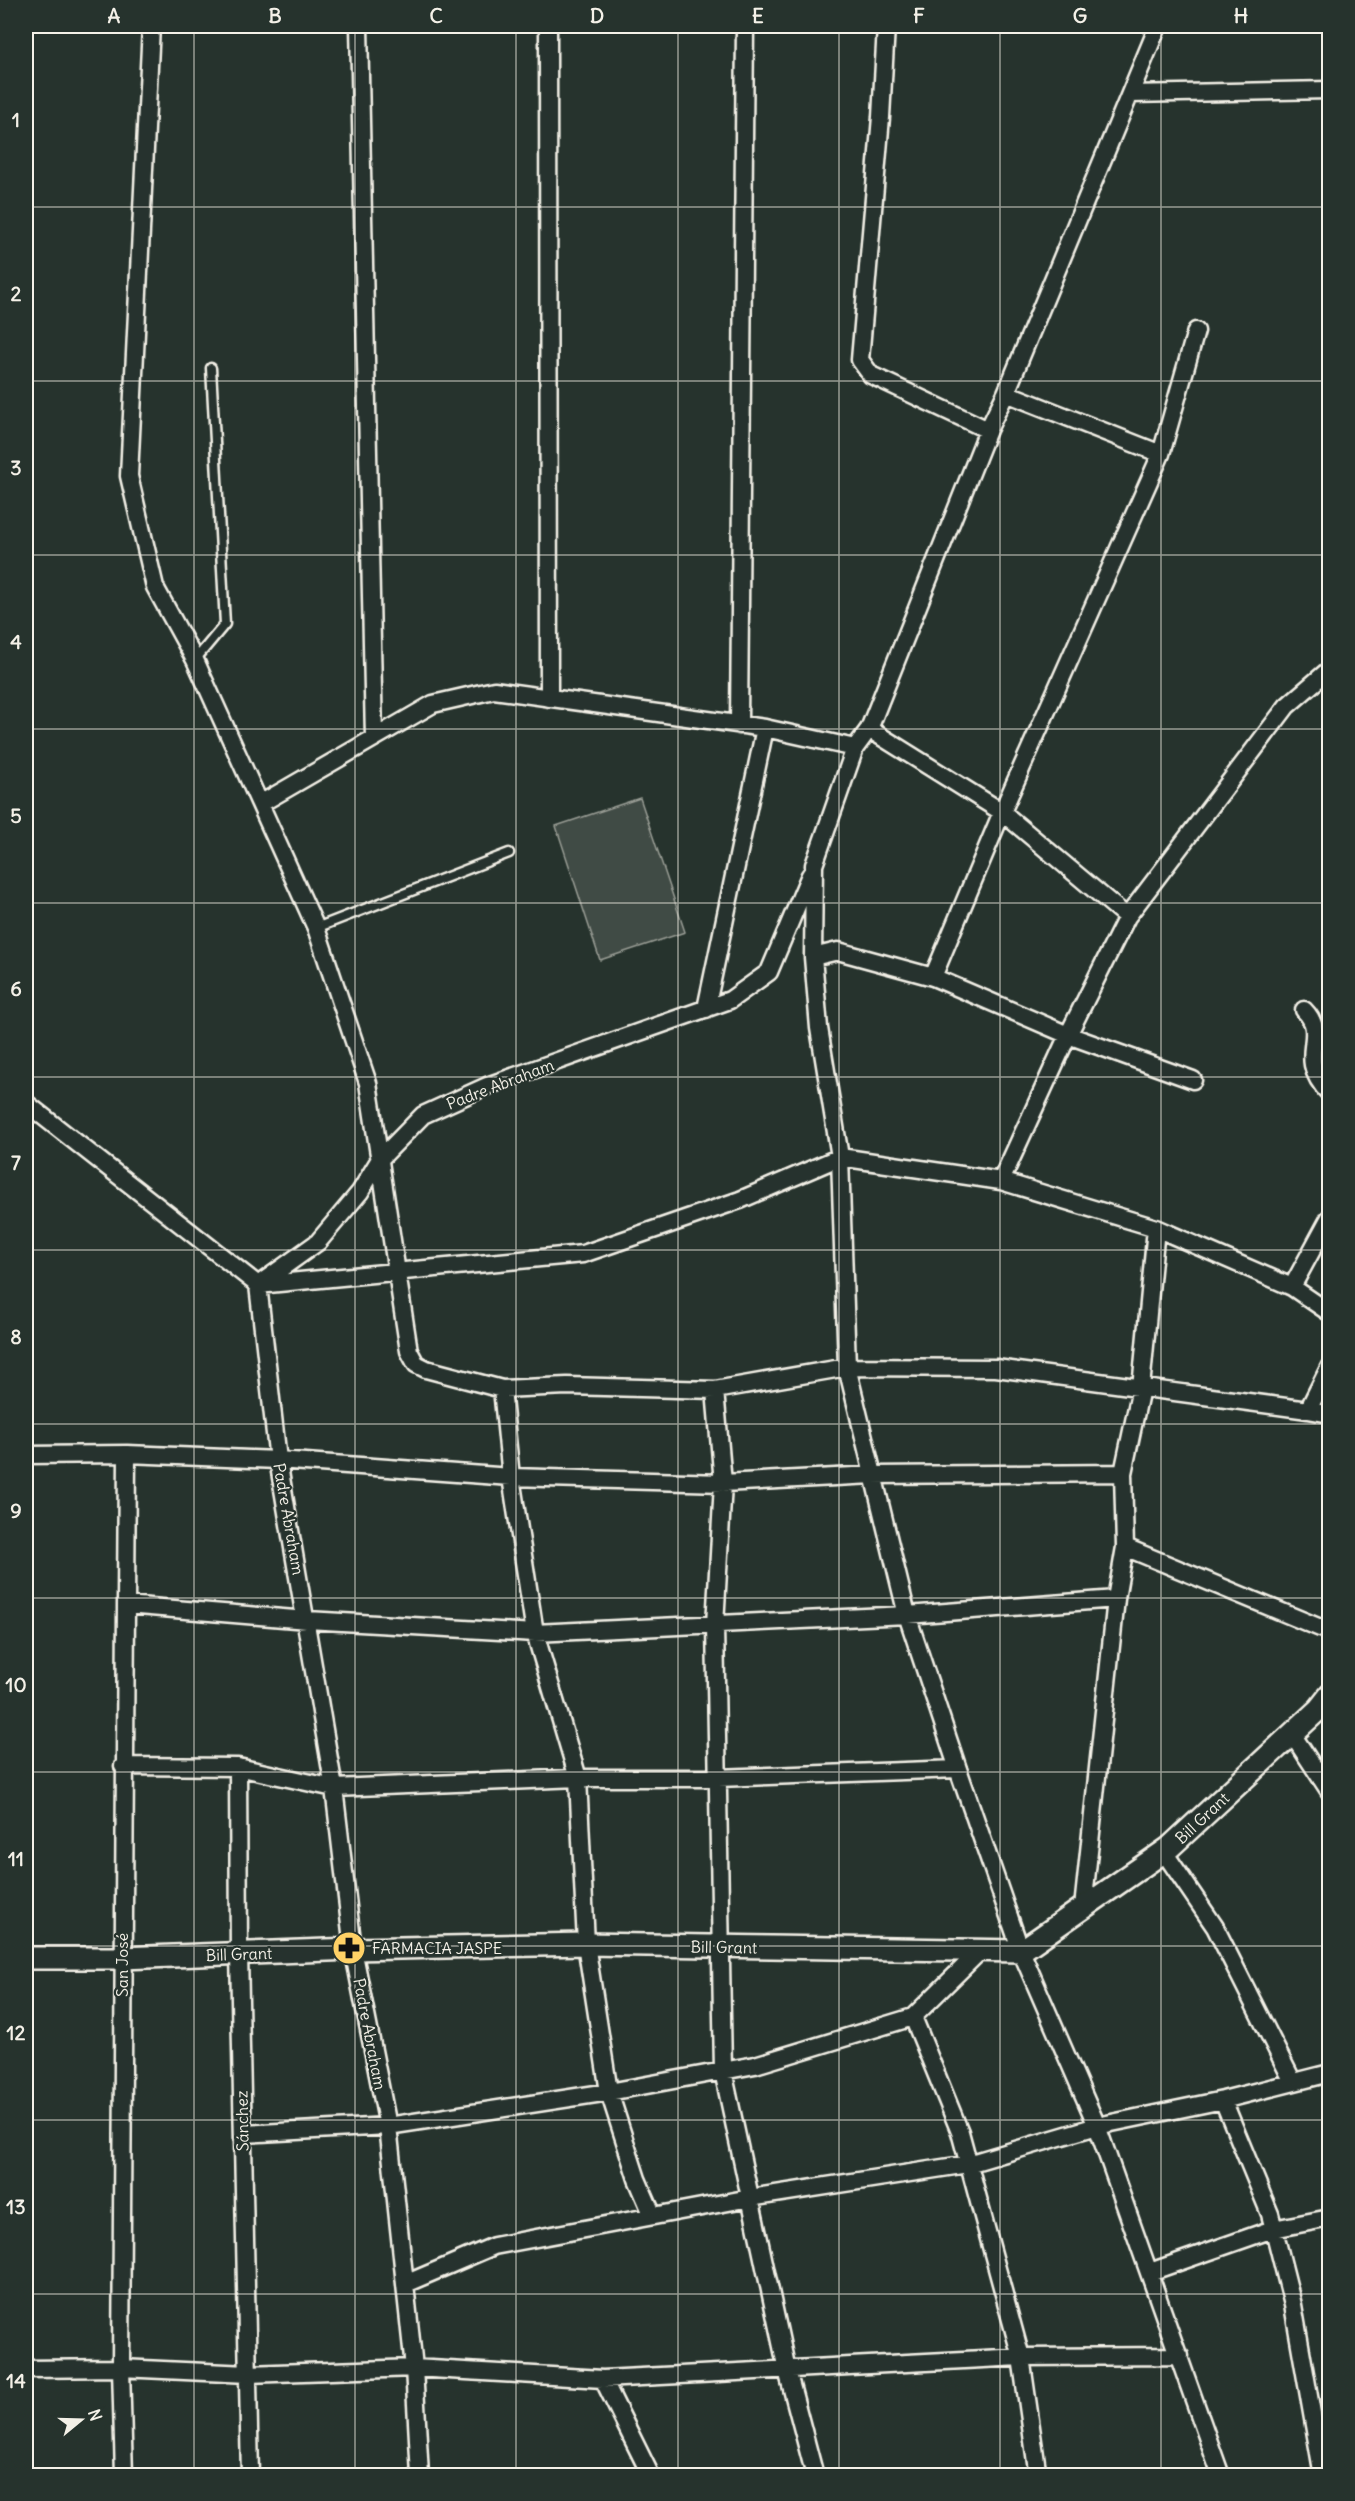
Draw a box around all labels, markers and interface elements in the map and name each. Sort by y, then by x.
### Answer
text: A [108,3,121,28]
text: B [268,3,282,28]
text: C [429,3,443,28]
text: D [590,3,604,28]
text: E [752,3,764,28]
text: F [913,3,925,28]
text: G [1073,3,1087,28]
text: H [1234,3,1248,28]
text: 1 [12,107,20,132]
text: 2 [11,281,22,306]
text: 3 [10,455,22,480]
text: 4 [10,629,22,654]
text: 5 [10,803,22,828]
text: 6 [10,976,22,1001]
street label: Padre Abraham [444,1054,556,1114]
text: 7 [11,1150,21,1175]
text: 8 [10,1324,22,1349]
street label: Padre Abraham [269,1462,309,1576]
text: 9 [10,1498,22,1523]
text: 10 [5,1672,27,1697]
street label: Bill Grant [1171,1788,1234,1848]
text: 11 [8,1846,24,1871]
pharmacy icon: FARMACIA JASPE [331,1930,367,1966]
street label: San José [112,1933,132,1997]
street label: Bill Grant [691,1936,758,1958]
place label: FARMACIA JASPE [372,1938,502,1958]
street label: Bill Grant [205,1943,273,1965]
street label: Padre Abraham [349,1977,391,2091]
text: 12 [7,2020,25,2045]
street label: Sánchez [231,2090,253,2152]
text: 13 [6,2194,26,2219]
text: 14 [6,2368,26,2393]
north arrow [51,2390,111,2450]
text: N [84,2407,106,2424]

